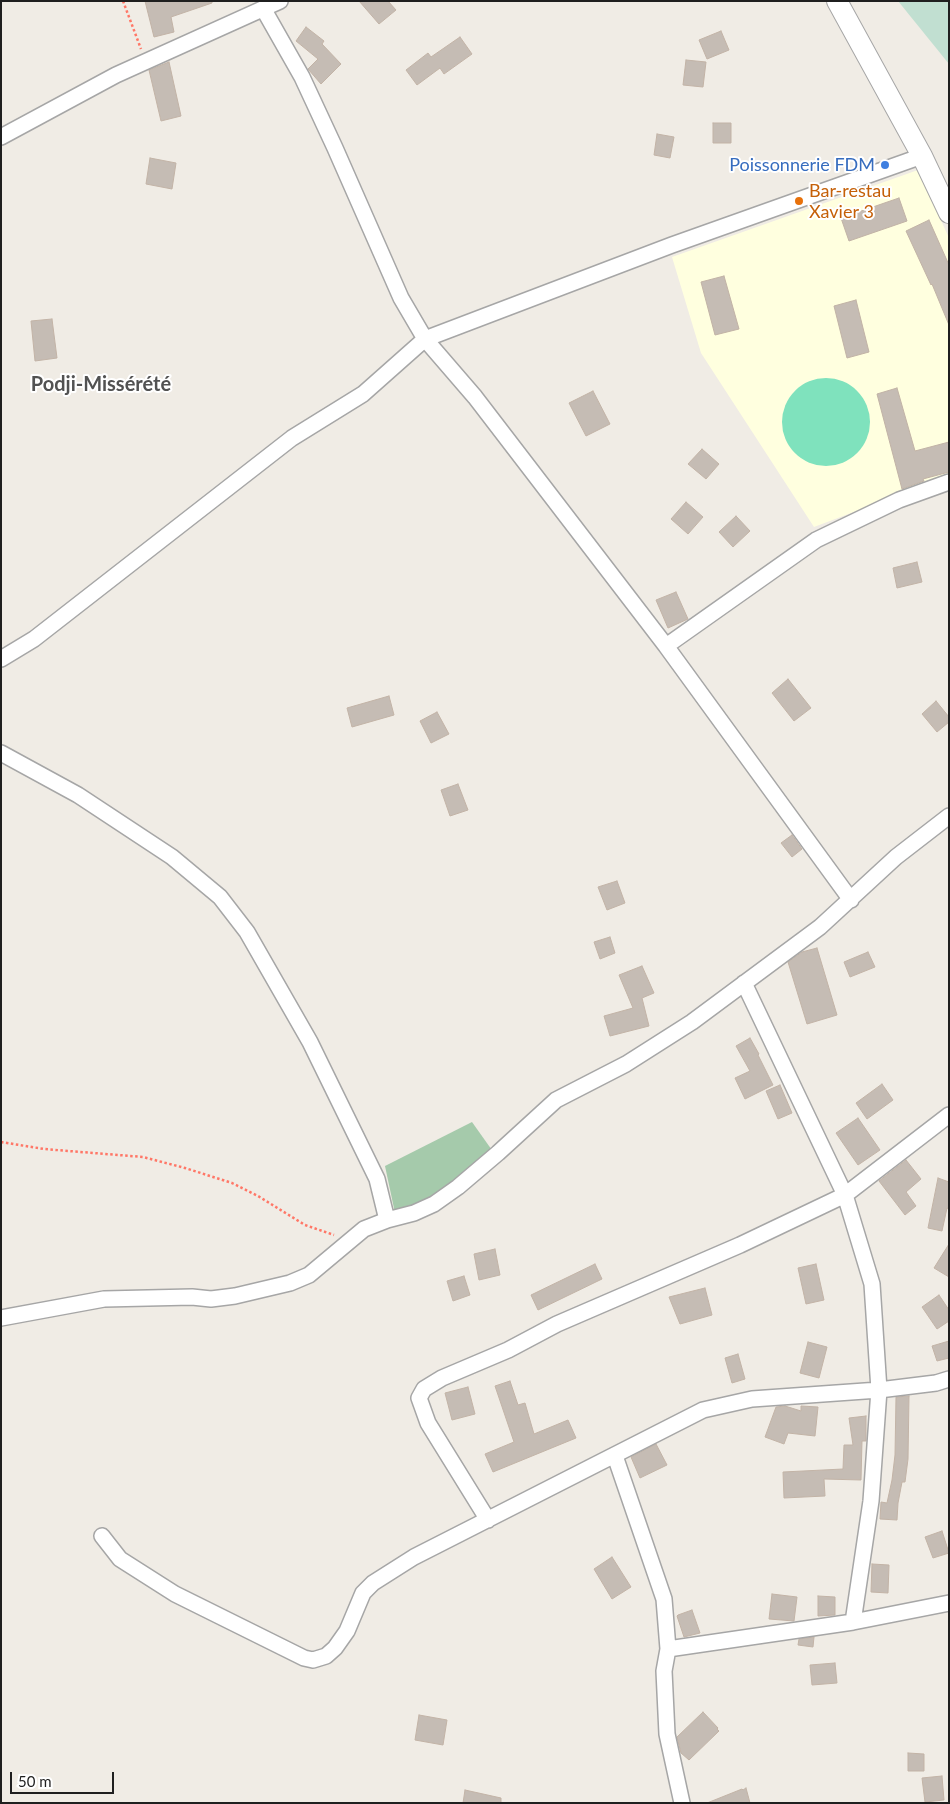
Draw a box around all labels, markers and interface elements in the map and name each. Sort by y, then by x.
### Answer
place label: Poissonnerie FDM [729,154,875,176]
marker: Poissonnerie FDM [879,159,891,171]
place label: Bar-restau Xavier 3 [809,180,891,222]
marker: Bar-restau Xavier 3 [793,195,805,207]
district label: Podji-Missérété [31,373,171,397]
scale bar [12,1762,116,1794]
text: 50 m [18,1772,52,1790]

